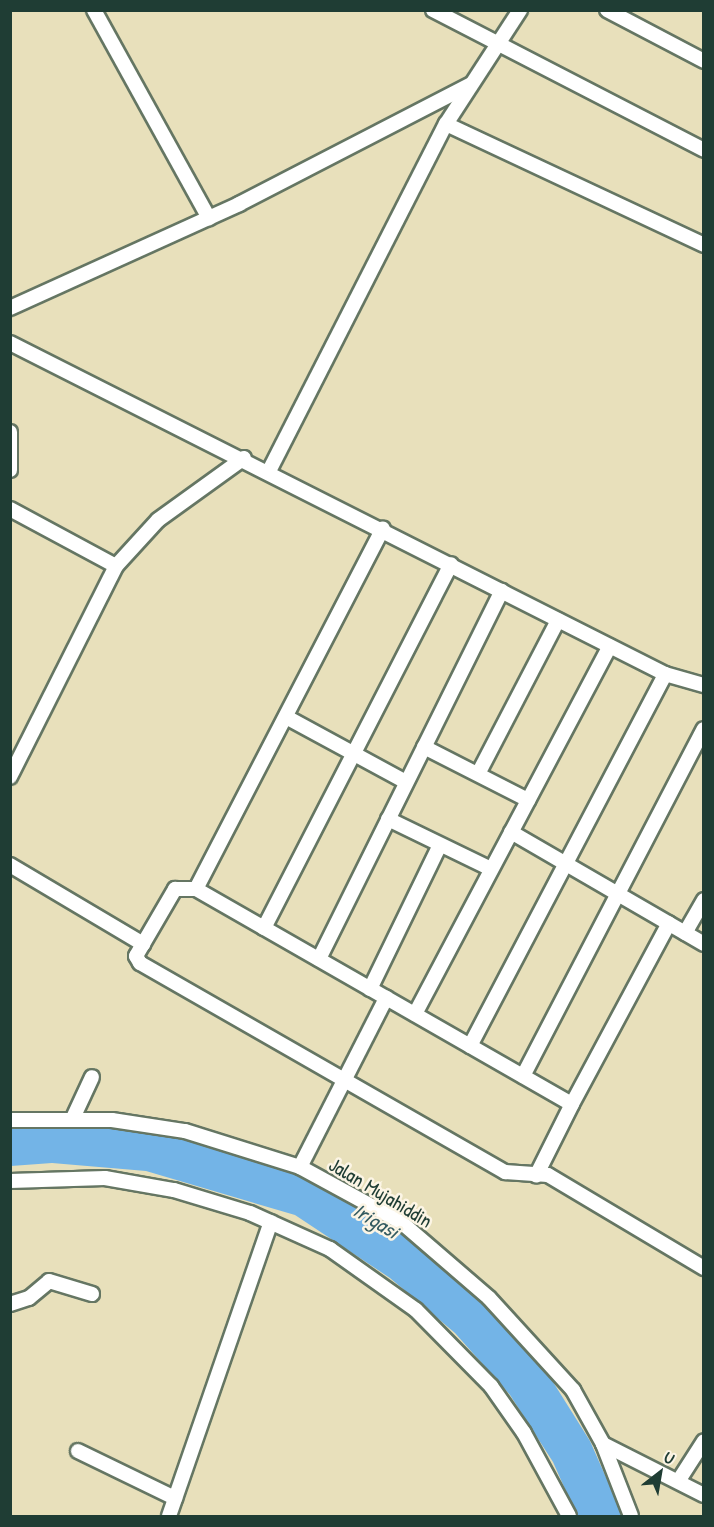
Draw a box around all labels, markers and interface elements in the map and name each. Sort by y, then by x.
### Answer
street label: Jalan Mujahiddin [325,1152,437,1232]
water label: Irigasi [349,1198,403,1244]
north arrow [630,1443,690,1503]
text: U [660,1446,679,1469]

